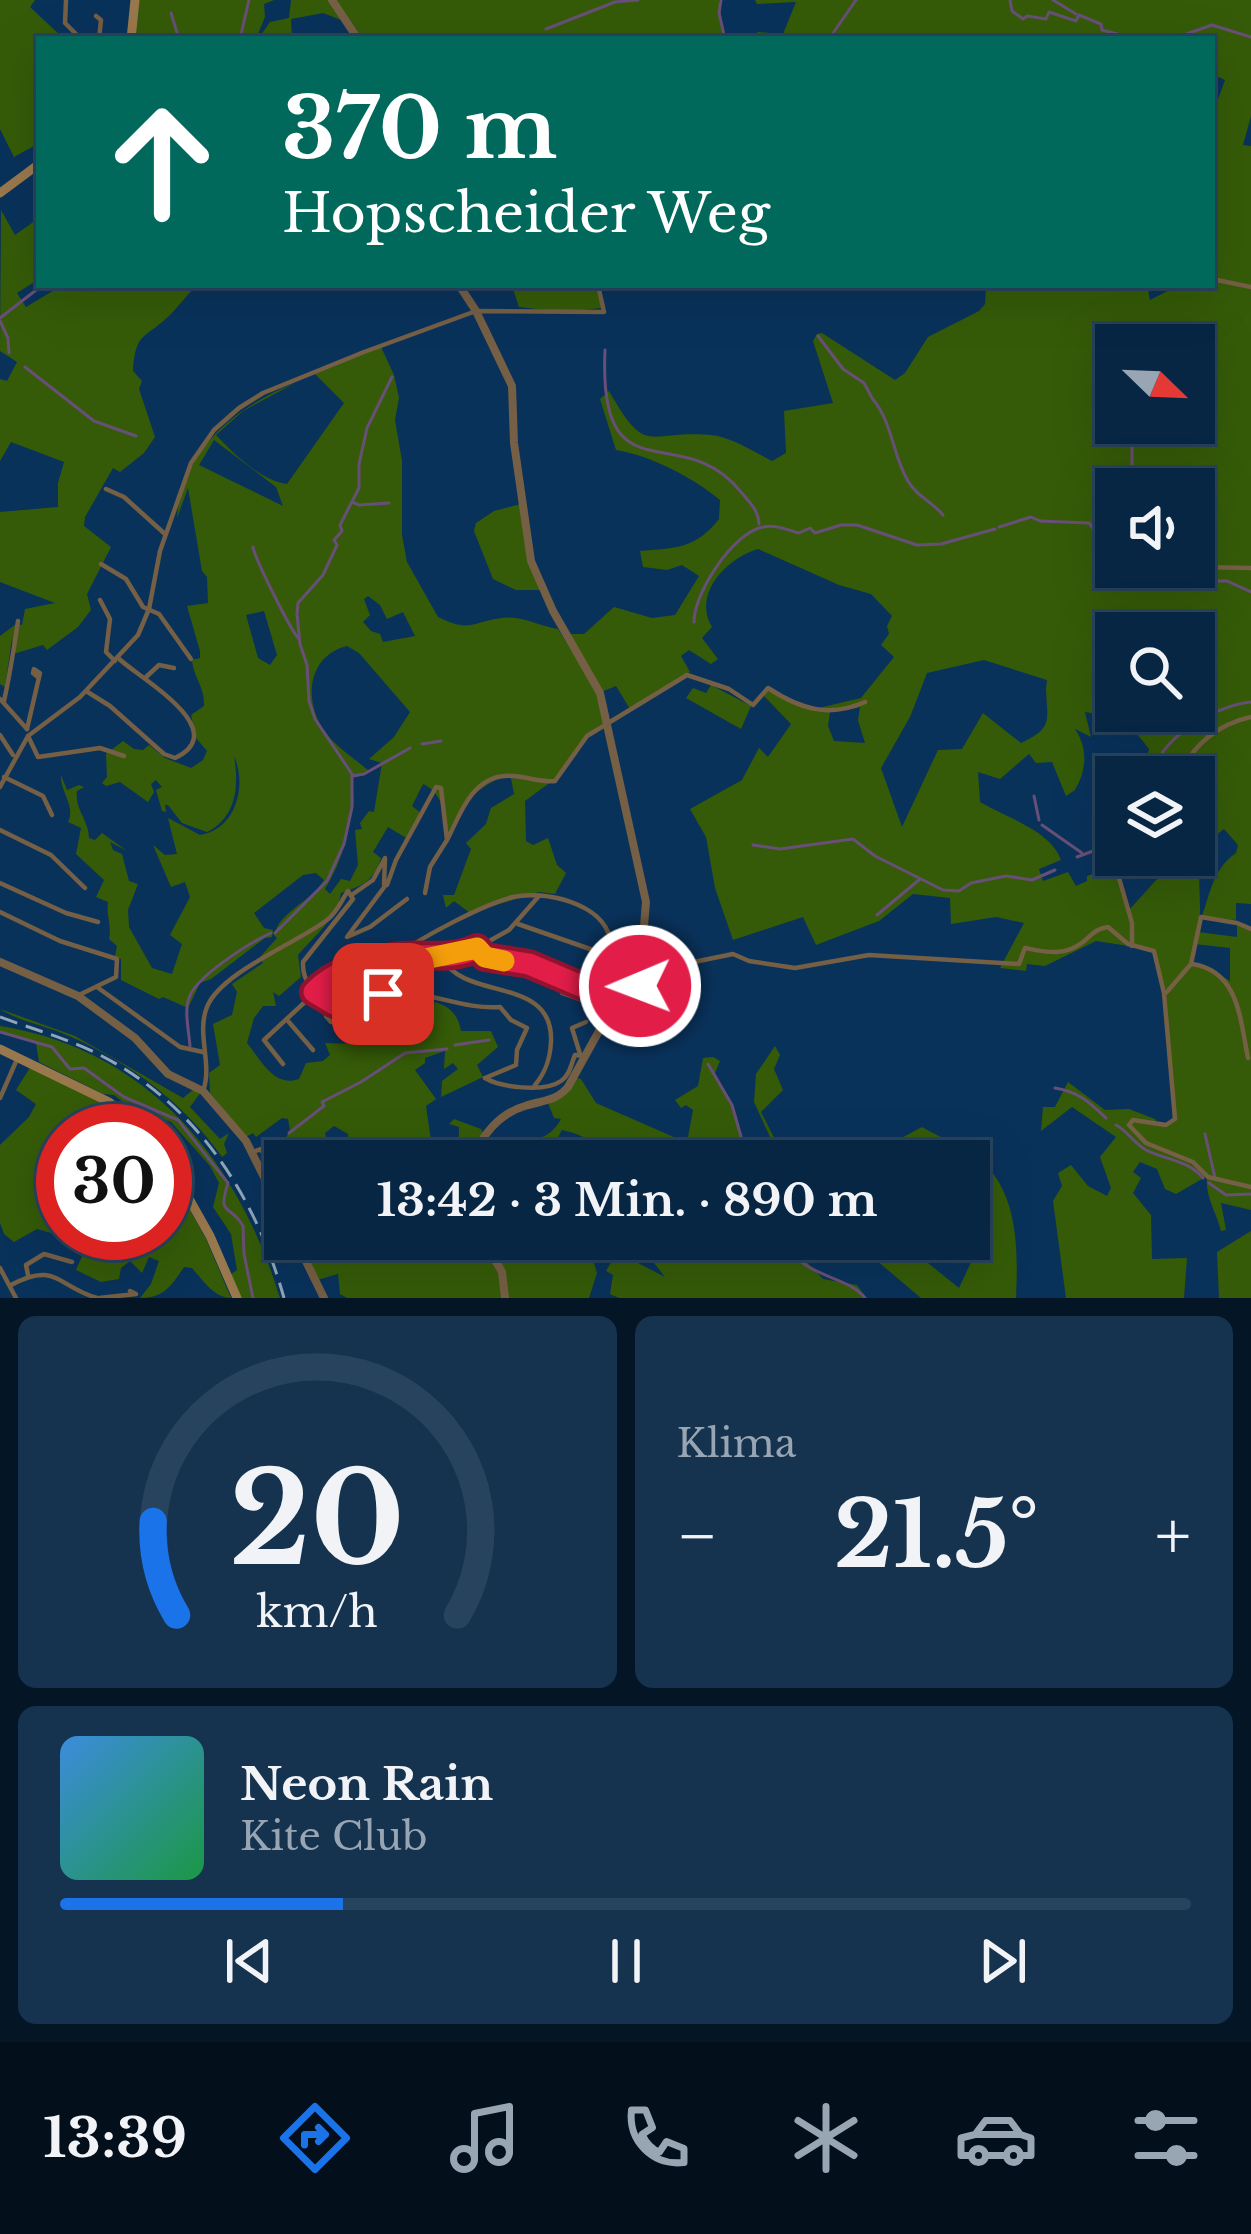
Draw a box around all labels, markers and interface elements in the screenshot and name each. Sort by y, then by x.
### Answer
text: 370 m [282,77,558,181]
icon: ahead [84,84,240,240]
text: Hopscheider Weg [282,180,770,247]
north arrow [1095,324,1215,444]
map controls [1095,324,1215,876]
button: sound [1095,468,1215,588]
button: search [1095,612,1215,732]
button: layers [1095,756,1215,876]
position arrow [577,923,703,1049]
pin [332,943,434,1045]
icon: arrive [350,961,416,1027]
speed limit sign: 30 [36,1104,192,1260]
text: 13:42 · 3 Min. · 890 m [377,1172,877,1228]
text: Klima [677,1419,796,1468]
text: 20 [230,1443,405,1598]
text: 21.5° [834,1480,1039,1591]
text: − [677,1495,718,1577]
text: + [1155,1495,1191,1577]
text: km/h [256,1585,378,1639]
text: Neon Rain [240,1756,493,1812]
text: Kite Club [240,1812,428,1861]
icon: previous [216,1928,282,1994]
icon: pause [593,1928,659,1994]
icon: next [970,1928,1036,1994]
icon: directions [273,2096,357,2180]
icon: music [443,2096,527,2180]
icon: phone [614,2096,698,2180]
icon: climate [784,2096,868,2180]
icon: car [954,2096,1038,2180]
icon: filters [1124,2096,1208,2180]
text: 13:39 [43,2105,187,2172]

